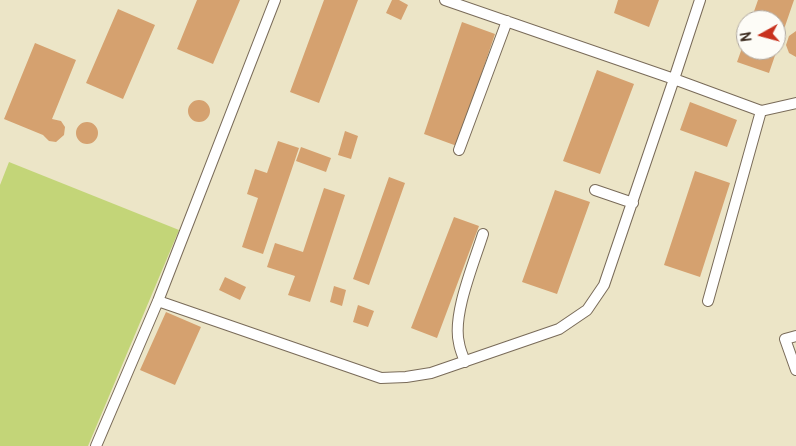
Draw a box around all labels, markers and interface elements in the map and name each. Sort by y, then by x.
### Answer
north arrow [736,10,786,60]
text: N [738,31,756,43]

